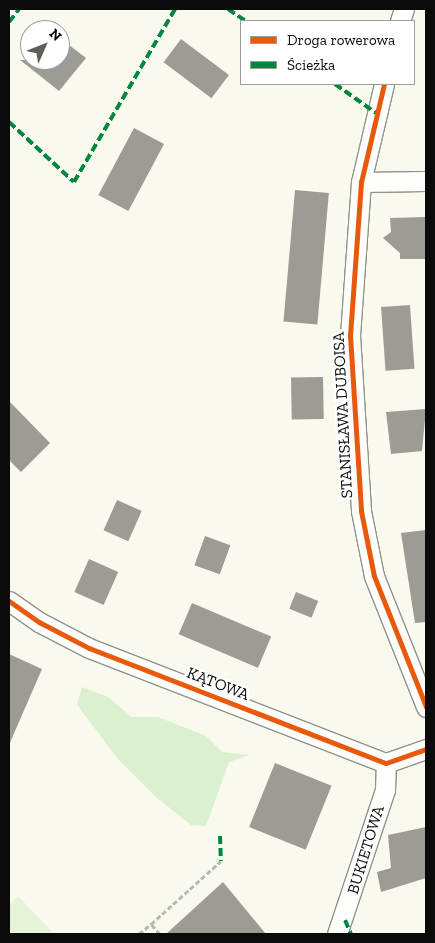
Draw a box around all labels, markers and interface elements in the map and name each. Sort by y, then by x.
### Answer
north arrow [20,20,70,70]
legend [240,20,415,85]
text: N [46,25,65,45]
text: Droga rowerowa [287,31,395,49]
text: Ścieżka [287,56,335,74]
street label: STANISŁAWA DUBOISA [329,331,357,499]
street label: KĄTOWA [184,663,252,705]
street label: BUKIETOWA [343,803,389,897]

